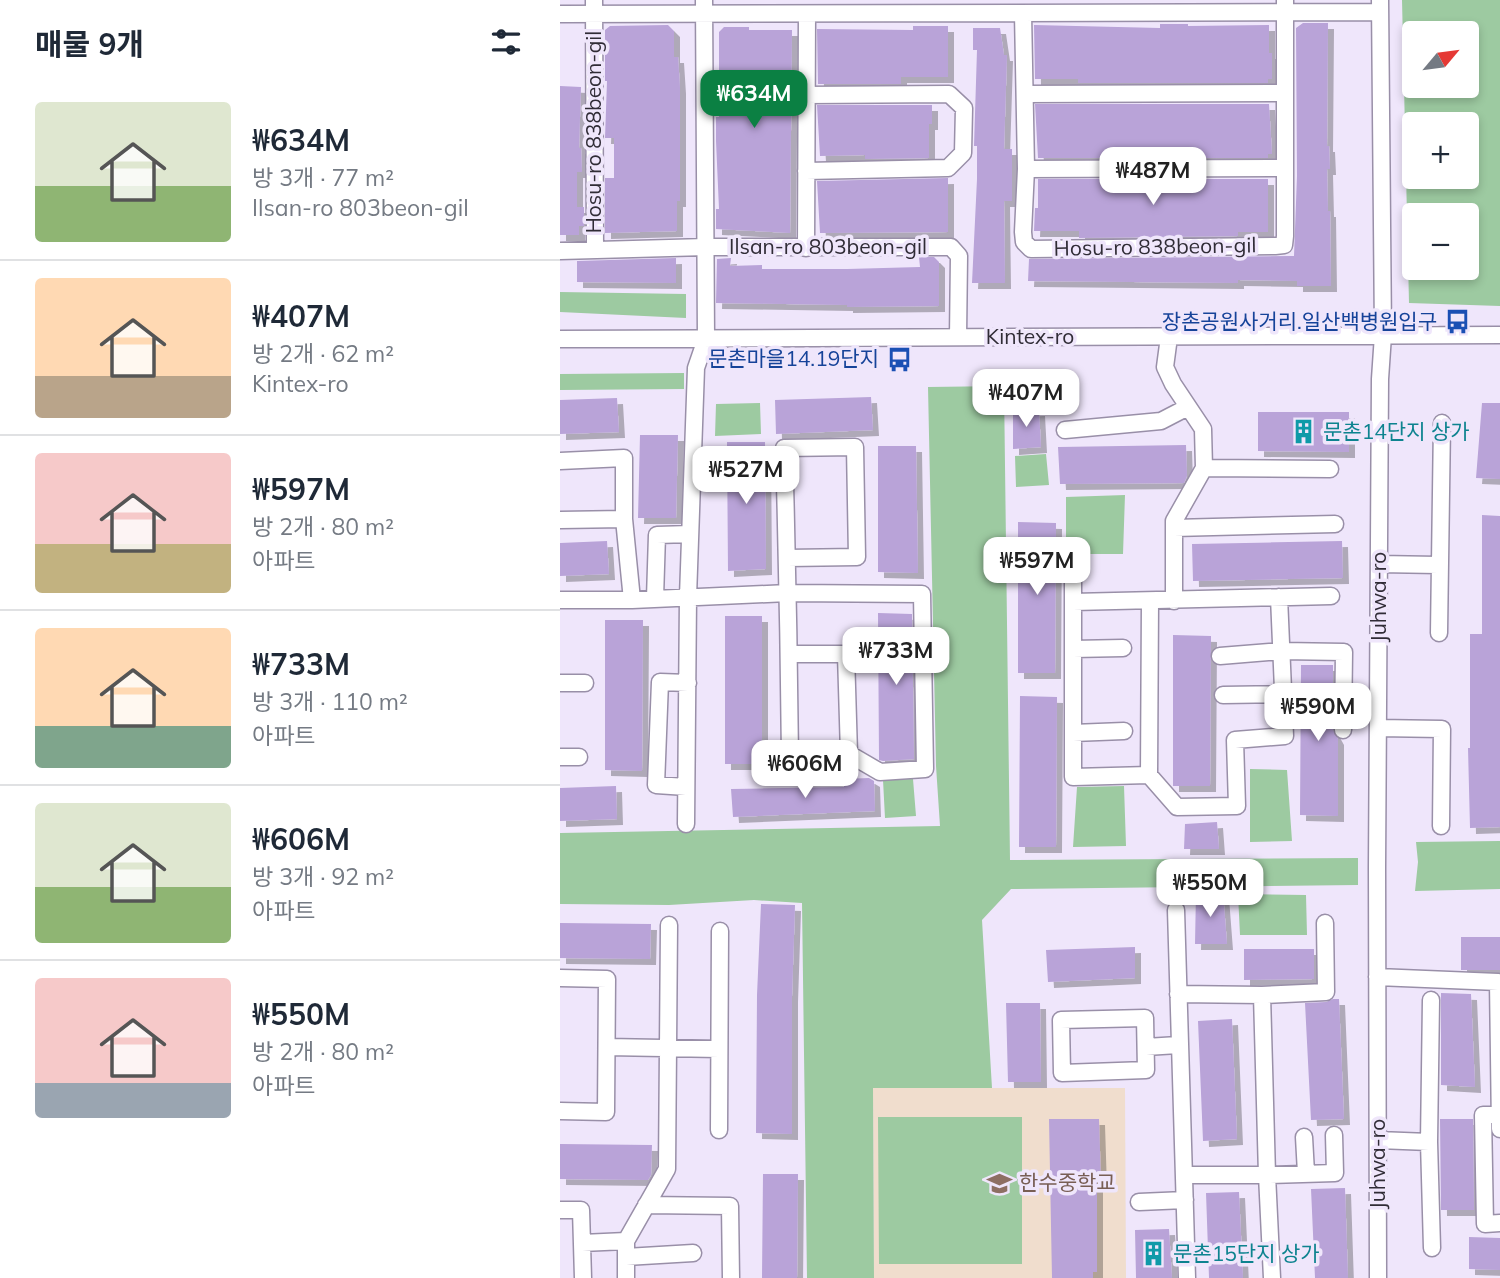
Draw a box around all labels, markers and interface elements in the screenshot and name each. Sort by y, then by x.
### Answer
north arrow [1402,21,1479,98]
map controls [1402,21,1479,280]
icon: filters [487,23,525,61]
text: 매물 9개 [35,25,144,63]
street label: Hosu-ro 838beon-gil [580,31,606,233]
pin: ₩634M [705,71,803,130]
text: ₩634M [716,78,792,107]
button: + [1402,112,1479,189]
text: ₩634M [252,121,350,159]
icon: home [91,130,175,214]
pin: ₩487M [1104,148,1202,207]
text: ₩487M [1115,155,1191,184]
text: 방 3개 · 77 m² [252,163,394,192]
text: Ilsan-ro 803beon-gil [252,193,469,222]
button: − [1402,203,1479,280]
street label: Hosu-ro 838beon-gil [1053,231,1257,261]
street label: Ilsan-ro 803beon-gil [729,233,927,259]
text: ₩407M [252,297,350,335]
icon: home [91,306,175,390]
place label: 장촌공원사거리.일산백병원입구 [1162,308,1437,334]
bus stop icon: 장촌공원사거리.일산백병원입구 [1443,308,1471,336]
street label: Kintex-ro [986,323,1074,349]
text: 방 2개 · 62 m² [252,339,394,368]
place label: 문촌마을14.19단지 [708,345,879,371]
bus stop icon: 문촌마을14.19단지 [885,345,913,373]
text: Kintex-ro [252,369,349,398]
pin: ₩407M [977,370,1075,429]
text: ₩407M [988,377,1064,406]
building icon: 문촌14단지 상가 [1289,418,1317,446]
place label: 문촌14단지 상가 [1323,418,1470,444]
pin: ₩527M [697,447,795,506]
text: ₩527M [708,454,784,483]
text: ₩597M [252,470,350,508]
icon: home [91,481,175,565]
text: 방 2개 · 80 m² [252,512,394,541]
pin: ₩597M [988,538,1086,597]
text: ₩597M [999,545,1075,574]
text: 아파트 [252,546,315,575]
street label: Juhwa-ro [1365,552,1391,642]
pin: ₩733M [847,628,945,687]
text: ₩733M [858,635,934,664]
text: ₩733M [252,645,350,683]
icon: home [91,656,175,740]
pin: ₩590M [1269,684,1367,743]
text: 방 3개 · 110 m² [252,687,408,716]
text: ₩590M [1280,691,1356,720]
text: 아파트 [252,721,315,750]
pin: ₩606M [756,740,854,800]
text: ₩606M [767,748,843,777]
text: ₩606M [252,820,350,858]
icon: home [91,831,175,915]
pin: ₩550M [1161,860,1259,919]
text: 방 3개 · 92 m² [252,862,394,891]
text: ₩550M [1172,867,1248,896]
text: 아파트 [252,896,315,925]
text: ₩550M [252,995,350,1033]
icon: home [91,1006,175,1090]
text: 방 2개 · 80 m² [252,1037,394,1066]
text: 아파트 [252,1071,315,1100]
street label: Juhwa-ro [1364,1119,1390,1209]
school or university icon: 한수중학교 [985,1169,1013,1197]
place label: 한수중학교 [1019,1169,1116,1195]
building icon: 문촌15단지 상가 [1139,1240,1167,1268]
place label: 문촌15단지 상가 [1173,1240,1320,1266]

